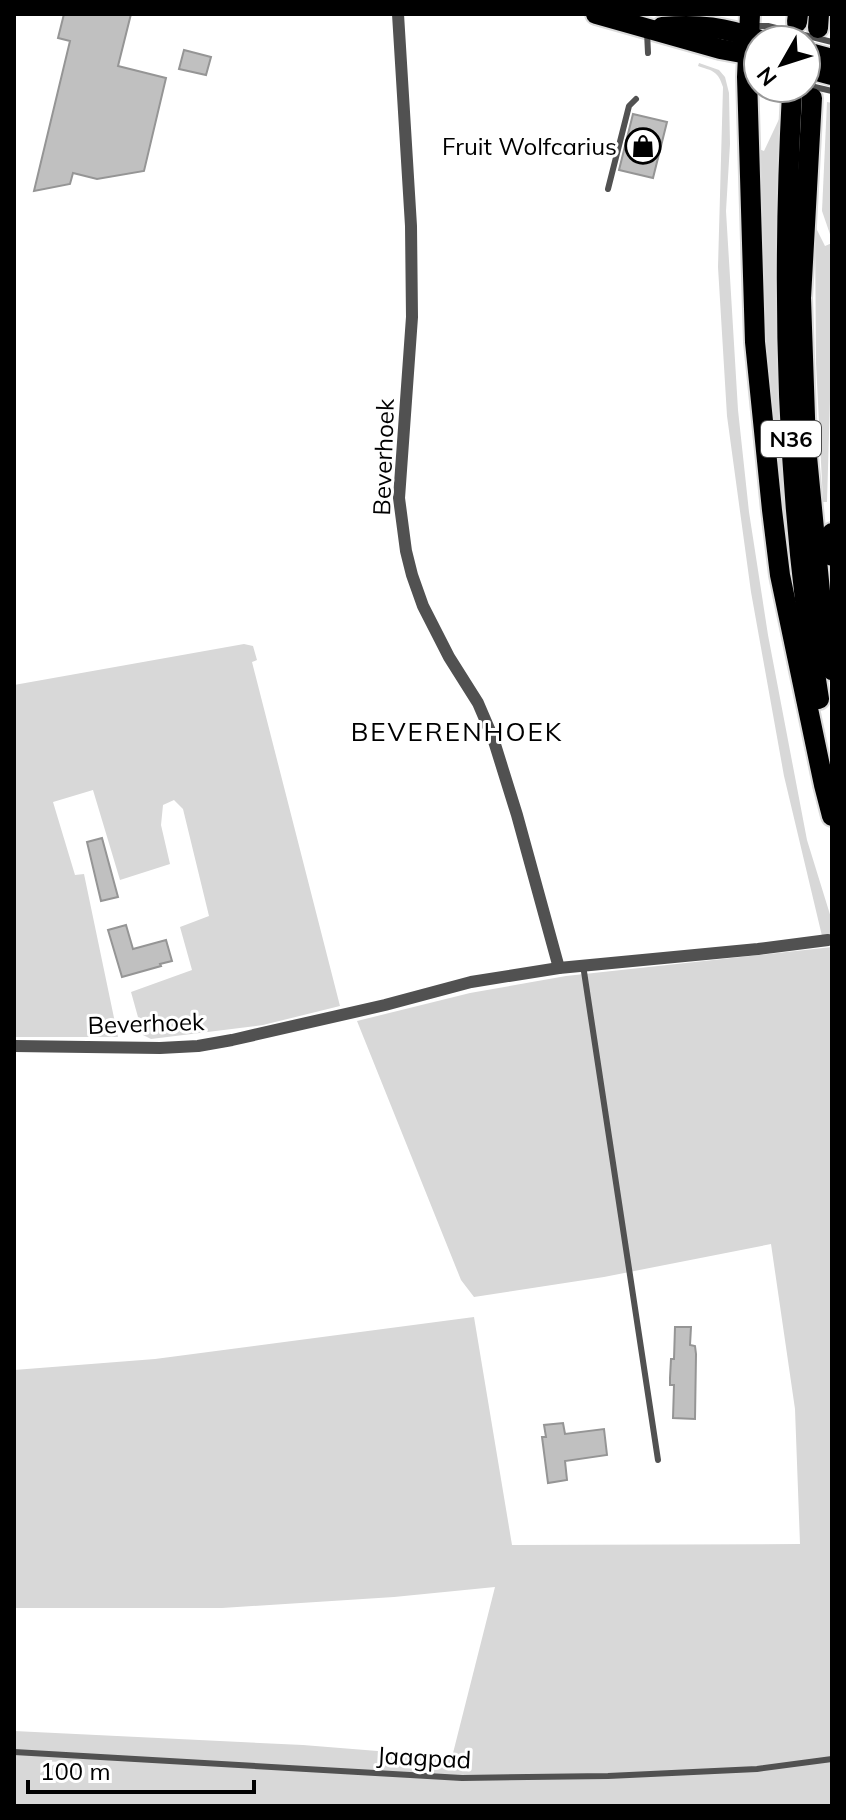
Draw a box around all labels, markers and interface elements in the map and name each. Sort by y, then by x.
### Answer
north arrow [742,24,822,104]
text: N [750,61,783,92]
shop icon: Fruit Wolfcarius [624,127,662,165]
place label: Fruit Wolfcarius [442,131,617,161]
street label: Beverhoek [366,398,400,516]
road number: N36 [761,421,821,457]
district label: BEVERENHOEK [351,715,563,748]
street label: Beverhoek [87,1006,205,1040]
street label: Jaagpad [376,1740,472,1774]
scale bar [28,1744,254,1794]
text: 100 m [40,1756,111,1786]

